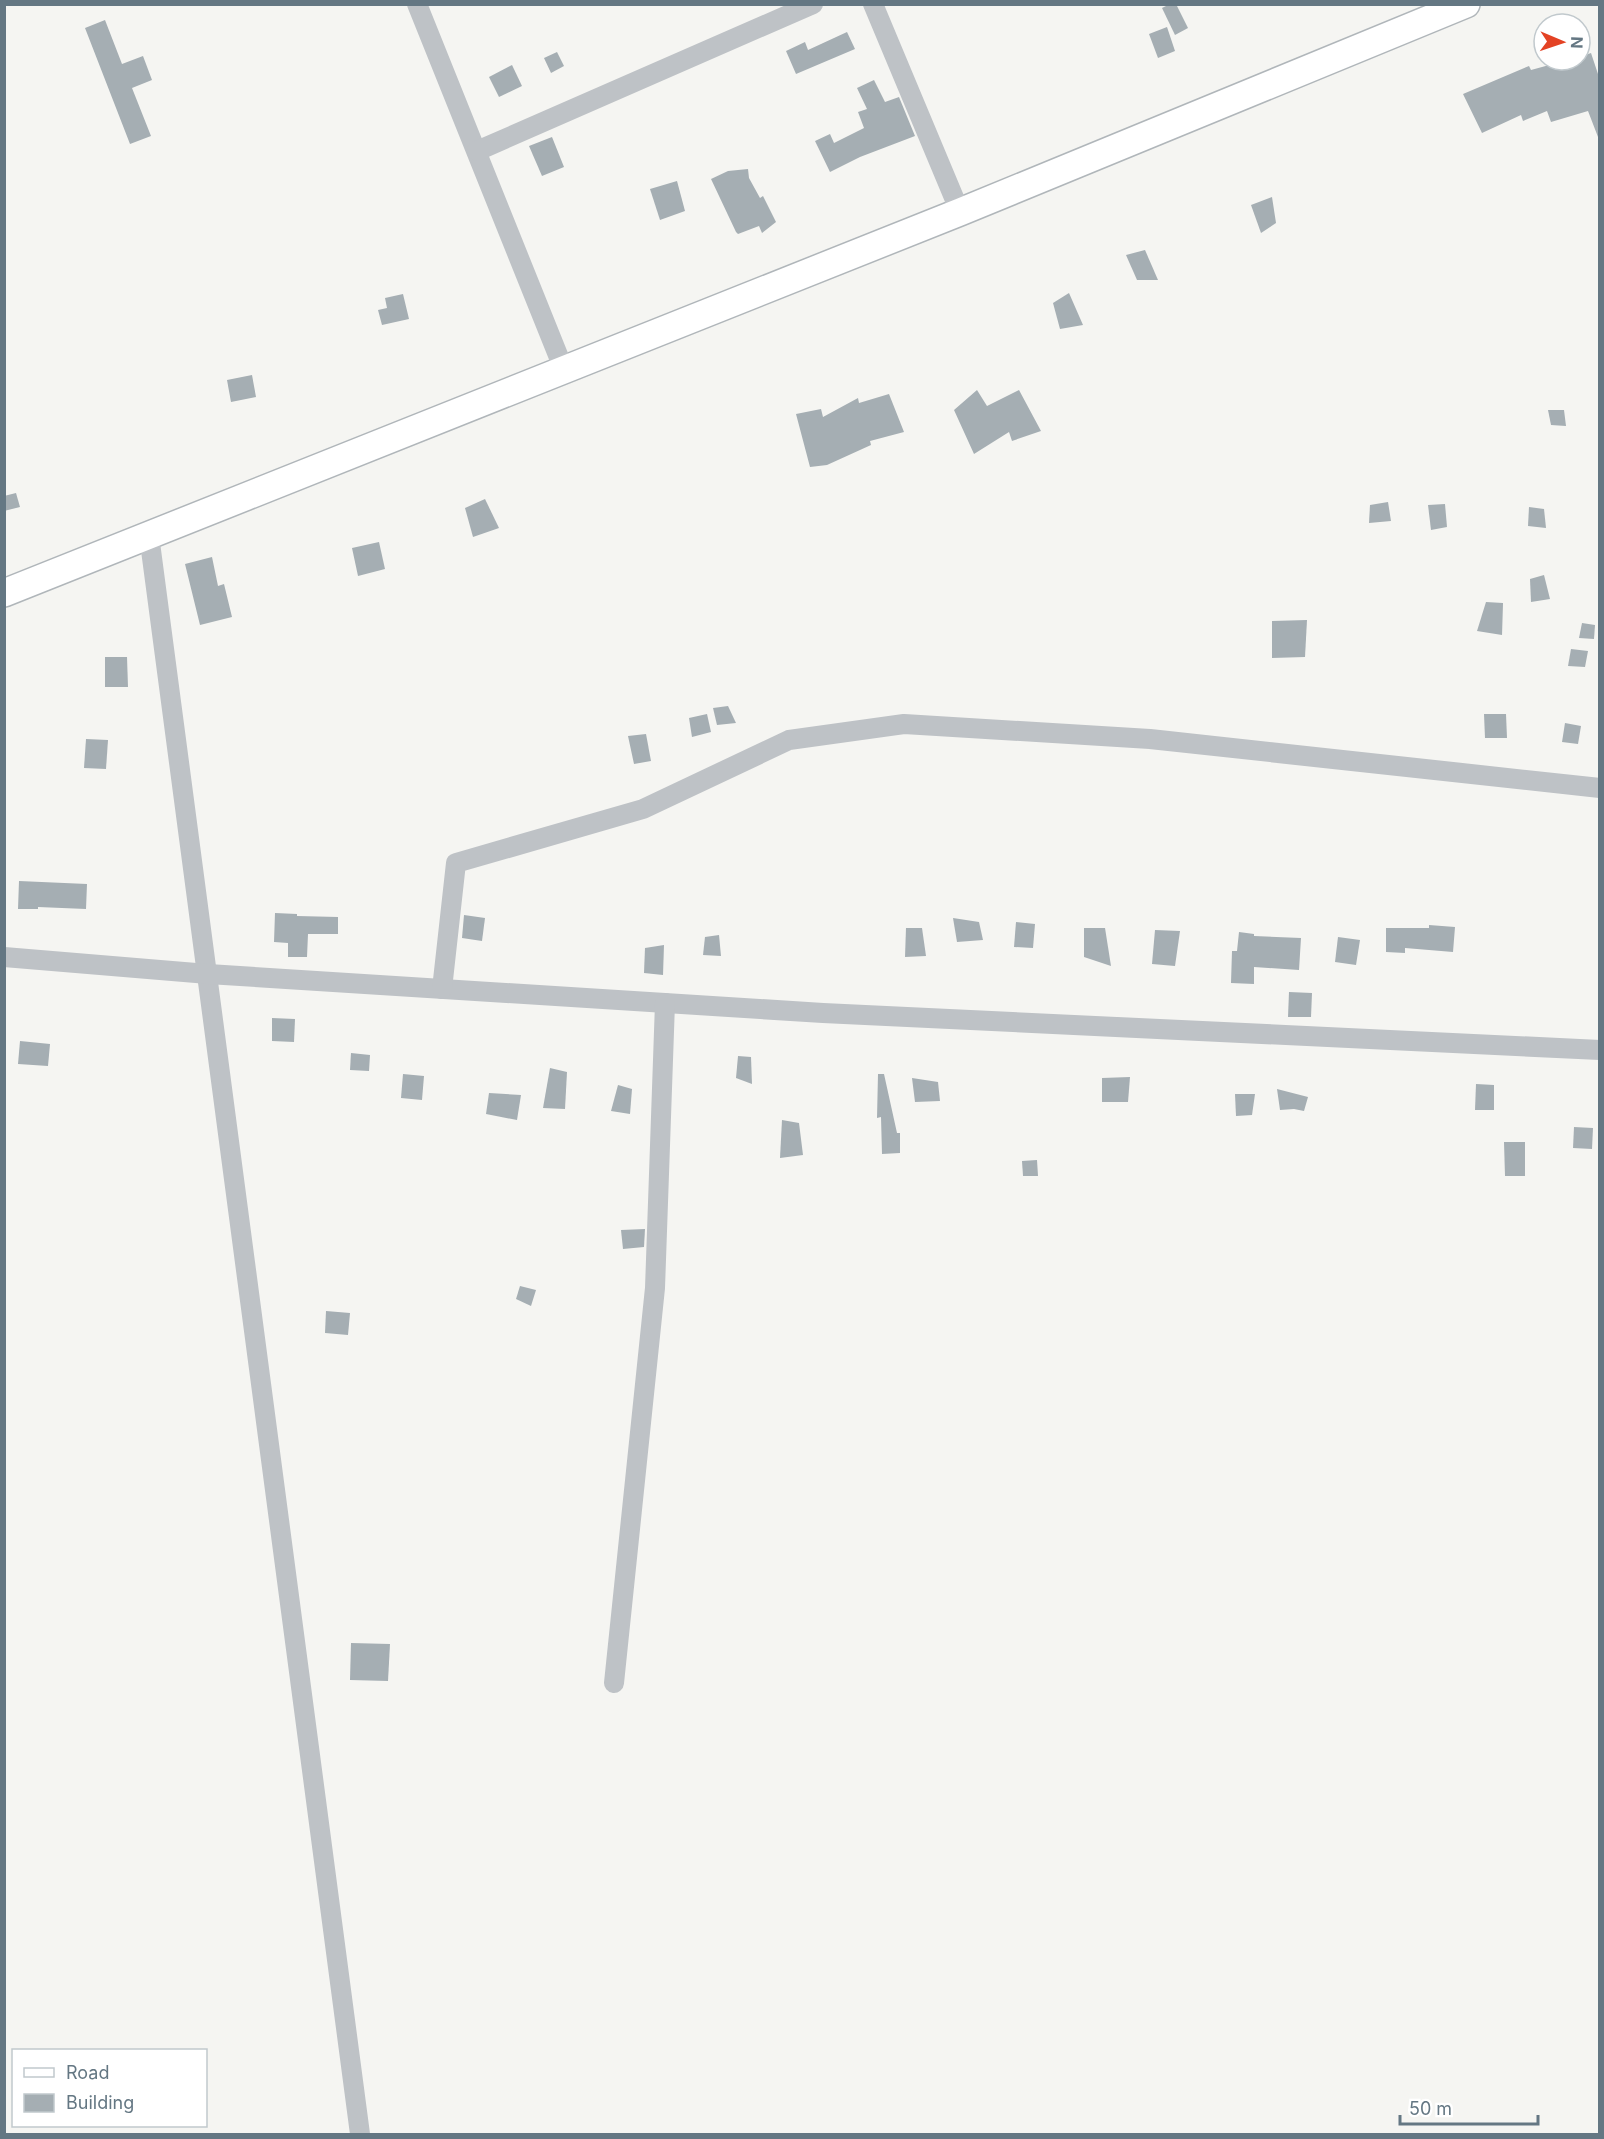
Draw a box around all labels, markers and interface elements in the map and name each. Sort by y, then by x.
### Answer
north arrow [1532,12,1592,72]
text: N [1567,36,1587,49]
legend [12,2049,207,2127]
text: Road [66,2062,109,2083]
scale bar [1400,2088,1538,2126]
text: Building [66,2092,134,2113]
text: 50 m [1409,2098,1452,2119]

